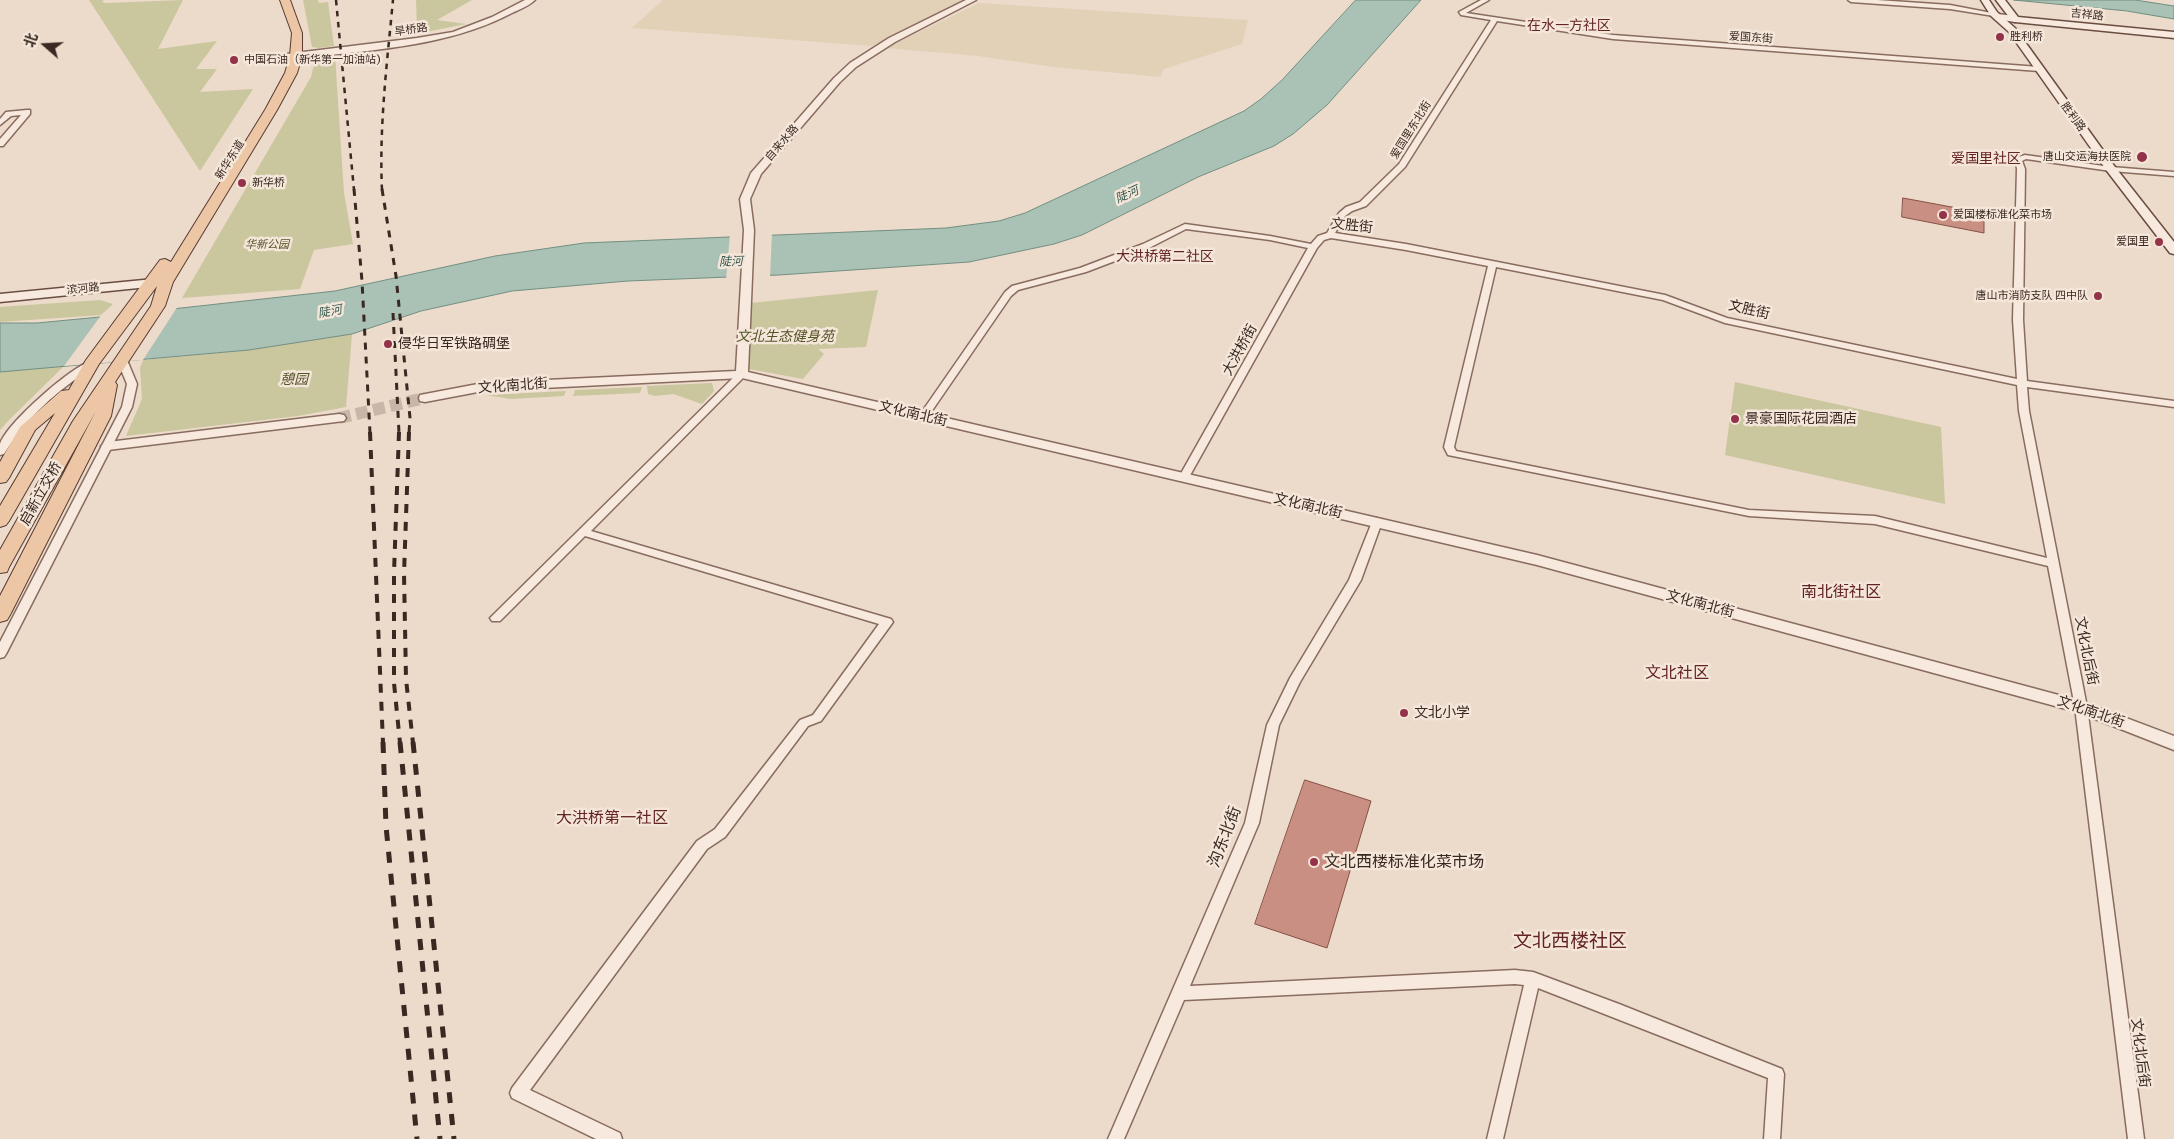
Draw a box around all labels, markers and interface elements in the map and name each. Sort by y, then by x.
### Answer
street label: 吉祥路 [2070,7,2104,23]
district label: 在水一方社区 [1527,18,1611,34]
north arrow [20,20,70,70]
street label: 旱桥路 [394,21,428,39]
street label: 爱国东街 [1729,30,1773,46]
place label: 胜利桥 [2010,30,2043,44]
text: 北 [20,31,42,50]
marker: 胜利桥 [1994,31,2006,43]
place label: 中国石油（新华第一加油站) [244,53,381,67]
marker: 中国石油（新华第一加油站) [228,54,240,66]
street label: 爱国里东北街 [1388,99,1434,161]
street label: 胜利路 [2058,100,2088,134]
street label: 自来水路 [763,122,801,164]
street label: 新华东道 [213,138,247,182]
place label: 唐山交运海扶医院 [2043,150,2131,164]
marker: 唐山交运海扶医院 [2135,150,2149,164]
district label: 爱国里社区 [1951,151,2021,167]
place label: 新华桥 [252,176,285,190]
marker: 新华桥 [236,177,248,189]
water label: 陡河 [1113,184,1141,206]
place label: 爱国楼标准化菜市场 [1953,208,2052,222]
marker: 爱国楼标准化菜市场 [1937,209,1949,221]
street label: 文胜街 [1330,215,1374,237]
place label: 爱国里 [2116,235,2149,249]
marker: 爱国里 [2153,236,2165,248]
park label: 华新公园 [245,238,289,252]
district label: 大洪桥第二社区 [1116,249,1214,265]
water label: 陡河 [719,254,743,270]
street label: 滨河路 [66,281,100,297]
place label: 唐山市消防支队 四中队 [1975,289,2088,303]
marker: 唐山市消防支队 四中队 [2092,290,2104,302]
street label: 文胜街 [1727,297,1771,323]
water label: 陡河 [317,303,343,321]
street label: 大洪桥街 [1219,321,1261,379]
park label: 文北生态健身苑 [736,329,834,345]
place label: 侵华日军铁路碉堡 [398,336,510,352]
marker: 侵华日军铁路碉堡 [382,338,394,350]
park label: 憩园 [280,372,308,388]
street label: 文化南北街 [477,375,549,397]
street label: 文化南北街 [877,398,949,430]
place label: 景豪国际花园酒店 [1745,411,1857,427]
marker: 景豪国际花园酒店 [1729,413,1741,425]
street label: 启新立交桥 [17,459,65,529]
street label: 文化南北街 [1272,490,1344,522]
district label: 南北街社区 [1801,582,1881,602]
street label: 文化南北街 [1664,587,1736,621]
street label: 文化北后街 [2071,615,2101,687]
district label: 文北社区 [1645,663,1709,683]
street label: 文化南北街 [2055,693,2127,731]
place label: 文北小学 [1414,705,1470,721]
marker: 文北小学 [1398,707,1410,719]
street label: 沟东北街 [1205,804,1245,870]
district label: 大洪桥第一社区 [556,808,668,828]
place label: 文北西楼标准化菜市场 [1324,852,1484,872]
marker: 文北西楼标准化菜市场 [1308,856,1320,868]
district label: 文北西楼社区 [1513,931,1627,953]
street label: 文化北后街 [2127,1017,2153,1089]

